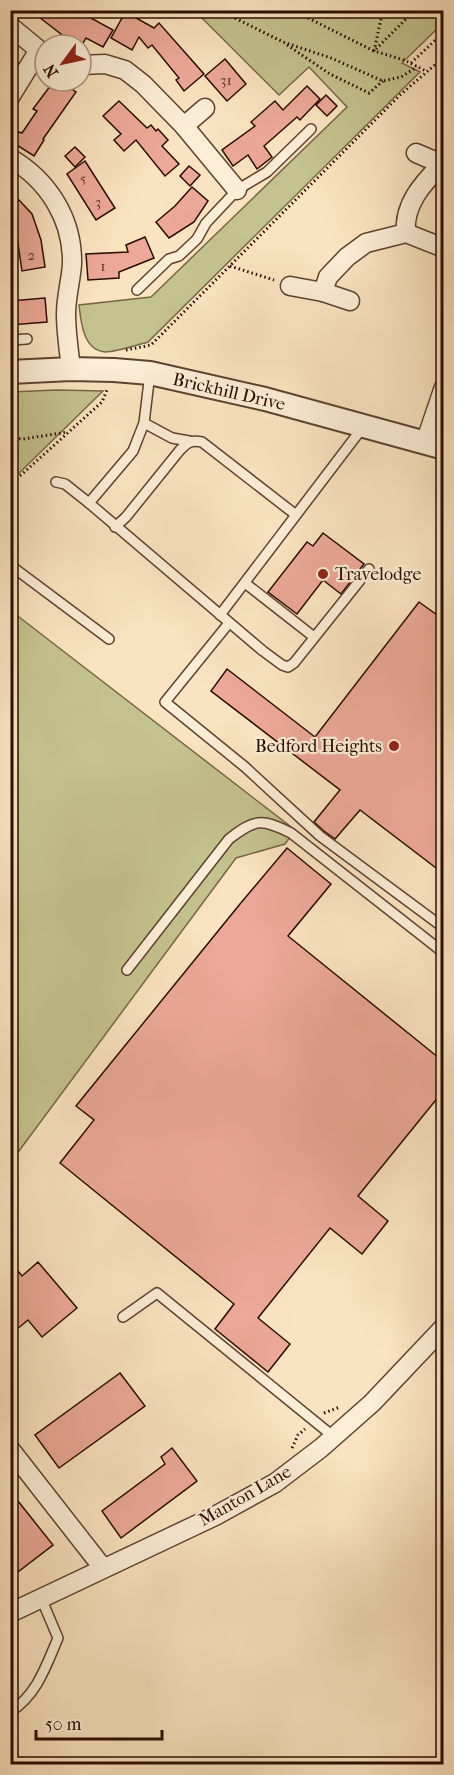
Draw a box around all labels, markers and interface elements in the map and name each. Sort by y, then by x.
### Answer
north arrow [33,33,93,93]
text: N [39,60,62,81]
house number: 31 [220,71,232,89]
house number: 5 [80,169,86,187]
house number: 3 [95,193,101,211]
house number: 2 [27,246,35,264]
house number: 1 [100,257,106,275]
street label: Brickhill Drive [171,369,287,415]
place label: Travelodge [335,564,421,585]
marker: Travelodge [316,567,330,581]
place label: Bedford Heights [255,736,382,757]
marker: Bedford Heights [387,739,401,753]
street label: Manton Lane [195,1461,295,1531]
scale bar [36,1703,162,1741]
text: 50 m [45,1714,82,1735]

